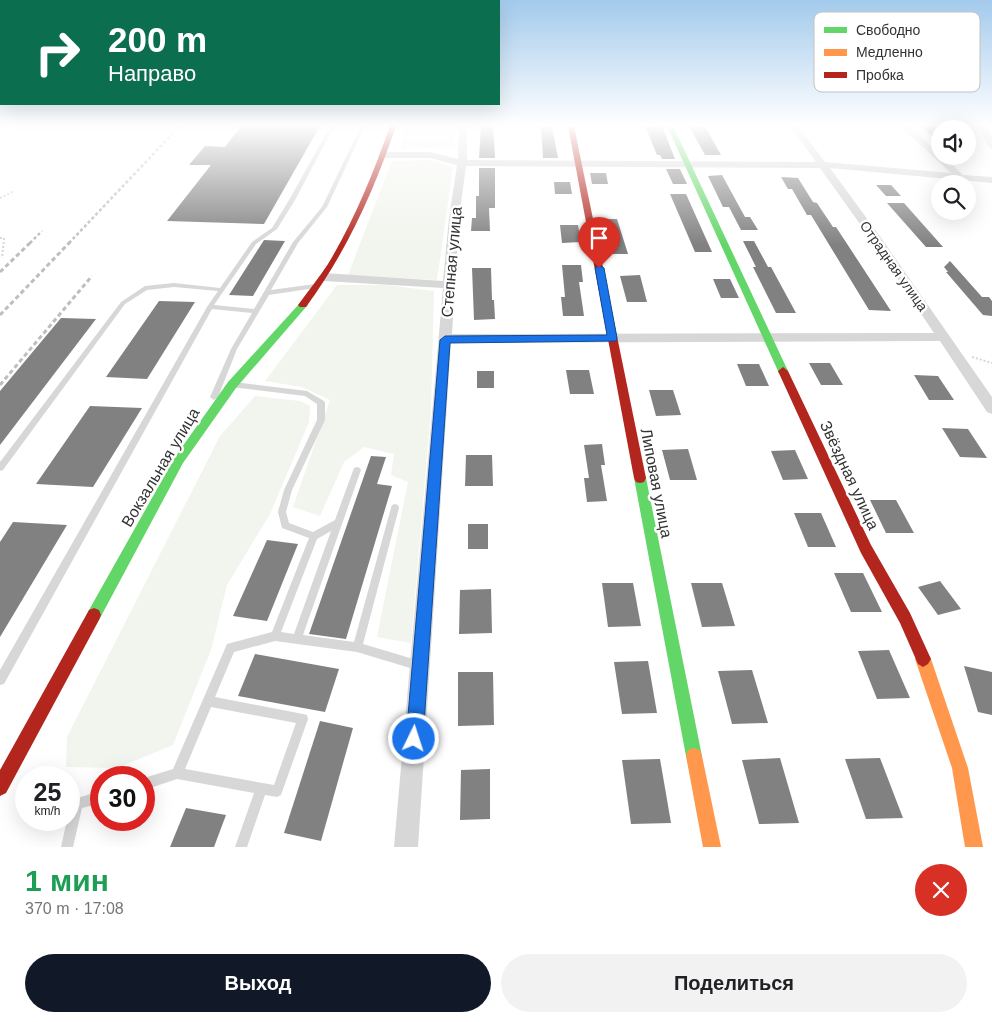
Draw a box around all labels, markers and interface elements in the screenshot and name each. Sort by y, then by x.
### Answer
legend [814,12,980,92]
icon: right [25,20,90,85]
text: 200 m [108,20,207,59]
text: Свободно [856,22,921,38]
text: Медленно [856,44,923,60]
text: Направо [108,61,196,86]
text: Пробка [856,67,904,83]
map controls [931,120,976,220]
button: sound [931,120,976,165]
button: search [931,175,976,220]
street label: Степная улица [438,206,465,318]
pin [578,217,620,268]
street label: Отрадная улица [857,218,931,314]
icon: arrive [585,224,613,252]
street label: Вокзальная улица [118,405,203,530]
street label: Звёздная улица [817,418,882,532]
street label: Липовая улица [638,427,675,539]
position arrow [387,712,439,764]
speed limit sign: 30 [90,766,155,831]
text: 25 [34,778,61,806]
text: km/h [34,804,61,818]
text: 1 мин [25,864,109,897]
button: close [915,864,967,916]
text: 370 m · 17:08 [25,900,124,917]
button: Выход [25,954,491,1012]
button: Поделиться [501,954,967,1012]

